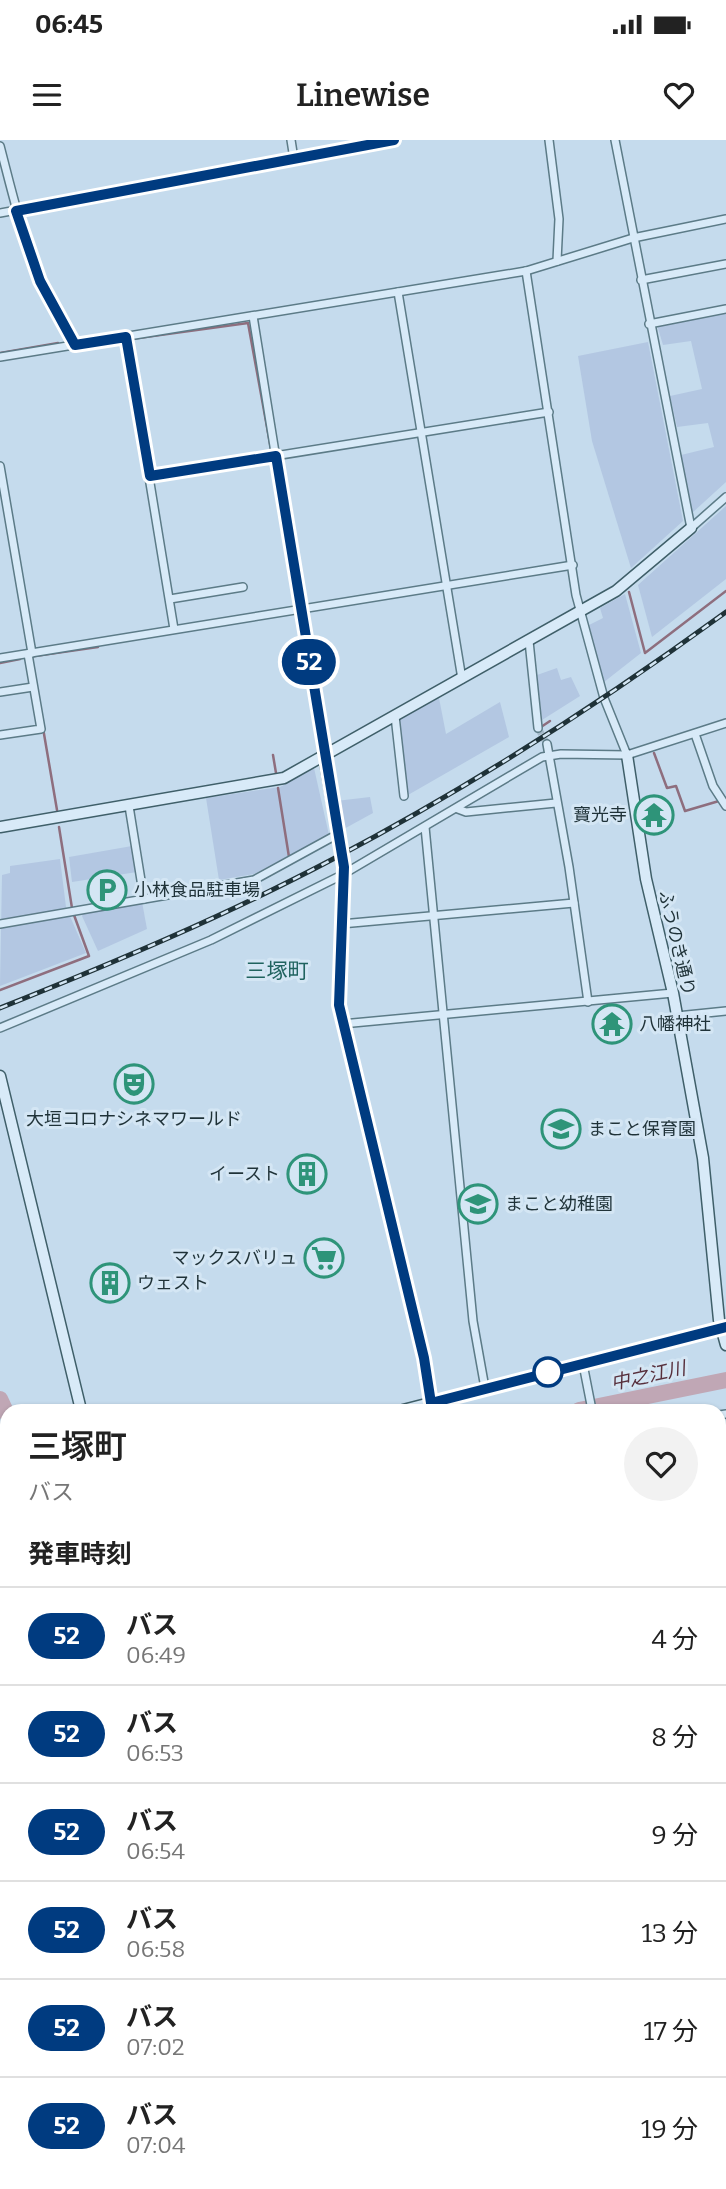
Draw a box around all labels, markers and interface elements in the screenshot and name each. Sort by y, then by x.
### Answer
text: 06:45 [35,9,103,40]
icon: menu [28,76,66,114]
text: Linewise [296,76,430,114]
icon: heart [660,76,698,114]
line badge: 52 [278,639,340,685]
text: 52 [296,648,322,676]
temple icon: 寶光寺 [633,794,675,836]
place label: 寶光寺 [573,804,627,826]
parking icon: 小林食品駐車場 [86,869,128,911]
place label: 小林食品駐車場 [134,879,260,901]
street label: ふうのき通り [654,888,700,998]
district label: 三塚町 [246,958,309,984]
temple icon: 八幡神社 [591,1003,633,1045]
place label: 八幡神社 [639,1013,711,1035]
theatre icon: 大垣コロナシネマワールド [113,1063,155,1105]
place label: 大垣コロナシネマワールド [26,1108,242,1130]
school or university icon: まこと保育園 [540,1108,582,1150]
place label: まこと保育園 [588,1118,696,1140]
building icon: イースト [286,1153,328,1195]
place label: イースト [209,1163,280,1185]
school or university icon: まこと幼稚園 [457,1183,499,1225]
place label: まこと幼稚園 [505,1193,613,1215]
supermarket icon: マックスバリュ [303,1237,345,1279]
place label: マックスバリュ [172,1247,297,1269]
building icon: ウェスト [89,1262,131,1304]
place label: ウェスト [137,1272,209,1294]
water label: 中之江川 [609,1356,690,1395]
unlabelled marker [533,1357,563,1387]
text: 三塚町 [28,1427,127,1467]
button: heart [624,1427,698,1501]
text: バス [28,1478,74,1506]
text: 発車時刻 [28,1539,132,1570]
text: バス [126,1610,178,1641]
text: 52 [53,1622,80,1650]
text: 4 分 [652,1624,698,1655]
text: 06:49 [126,1641,186,1669]
text: バス [126,1708,178,1739]
text: 52 [53,1720,80,1748]
text: 8 分 [651,1722,698,1753]
text: 06:53 [126,1739,184,1767]
text: バス [126,1806,178,1837]
text: 52 [53,1818,80,1846]
text: 9 分 [652,1820,698,1851]
text: 06:54 [126,1837,185,1865]
text: バス [126,1904,178,1935]
text: 52 [53,1916,80,1944]
text: 13 分 [641,1918,698,1949]
text: 06:58 [126,1935,185,1963]
text: バス [126,2002,178,2033]
text: 52 [53,2014,80,2042]
text: 17 分 [643,2016,698,2047]
text: 07:02 [126,2033,184,2061]
text: バス [126,2100,178,2131]
text: 52 [53,2112,80,2140]
text: 19 分 [641,2114,698,2145]
text: 07:04 [126,2131,185,2159]

